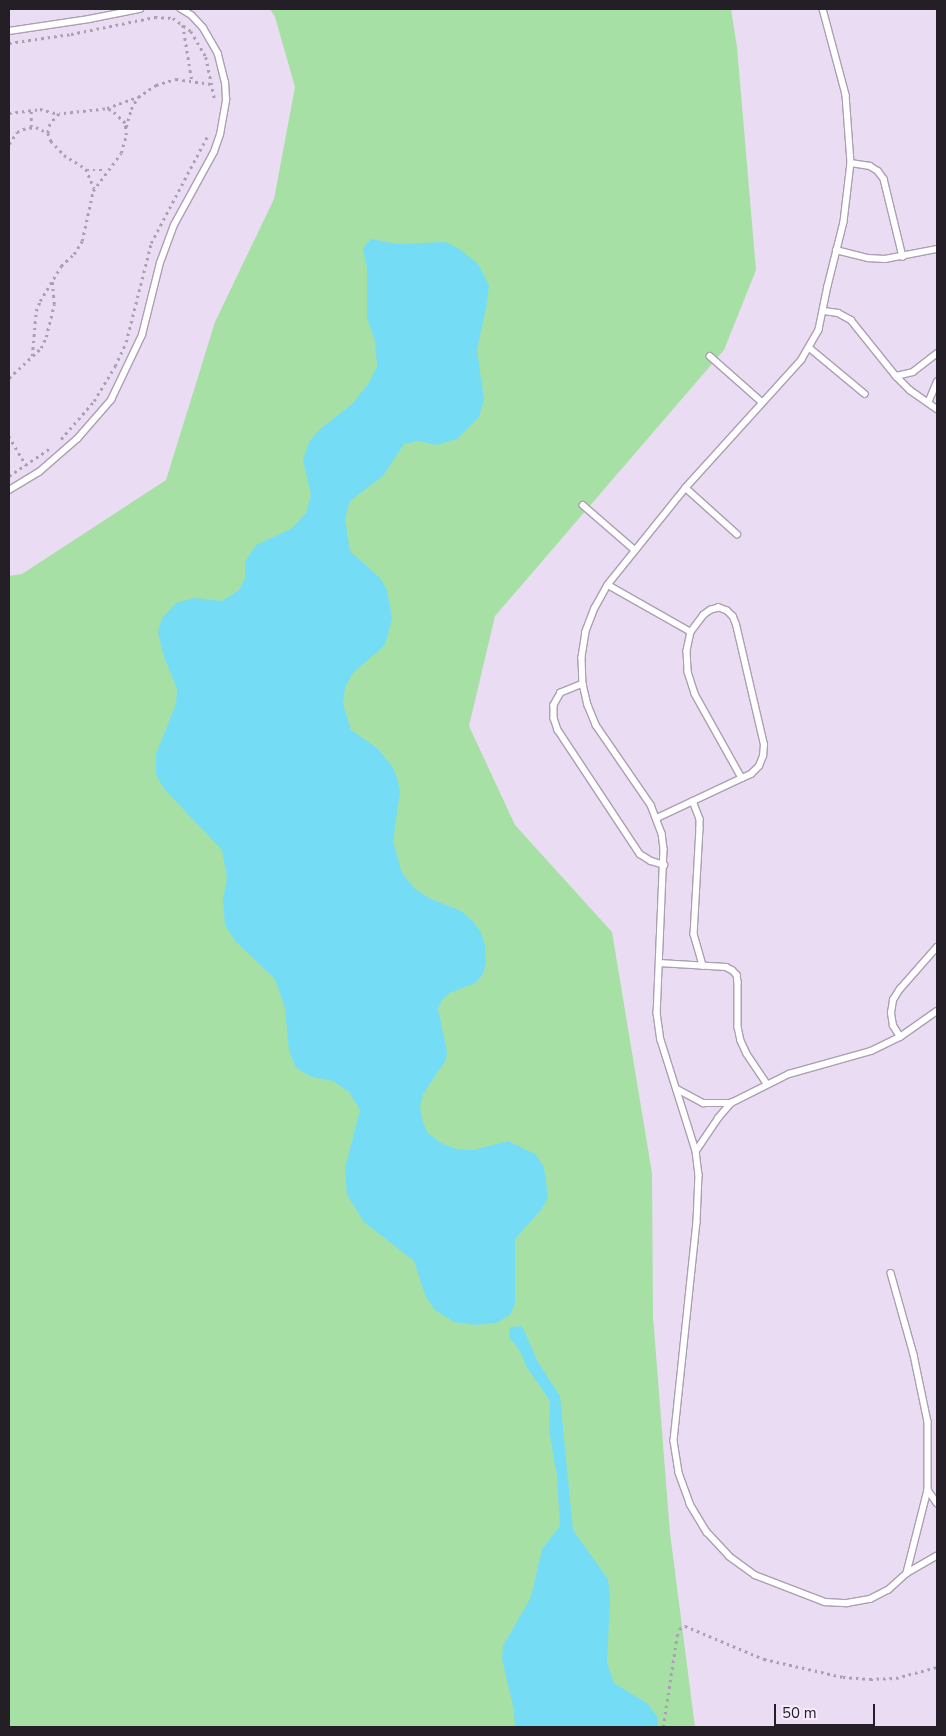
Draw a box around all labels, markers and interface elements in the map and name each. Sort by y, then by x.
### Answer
scale bar [776,1694,877,1726]
text: 50 m [782,1703,817,1723]

